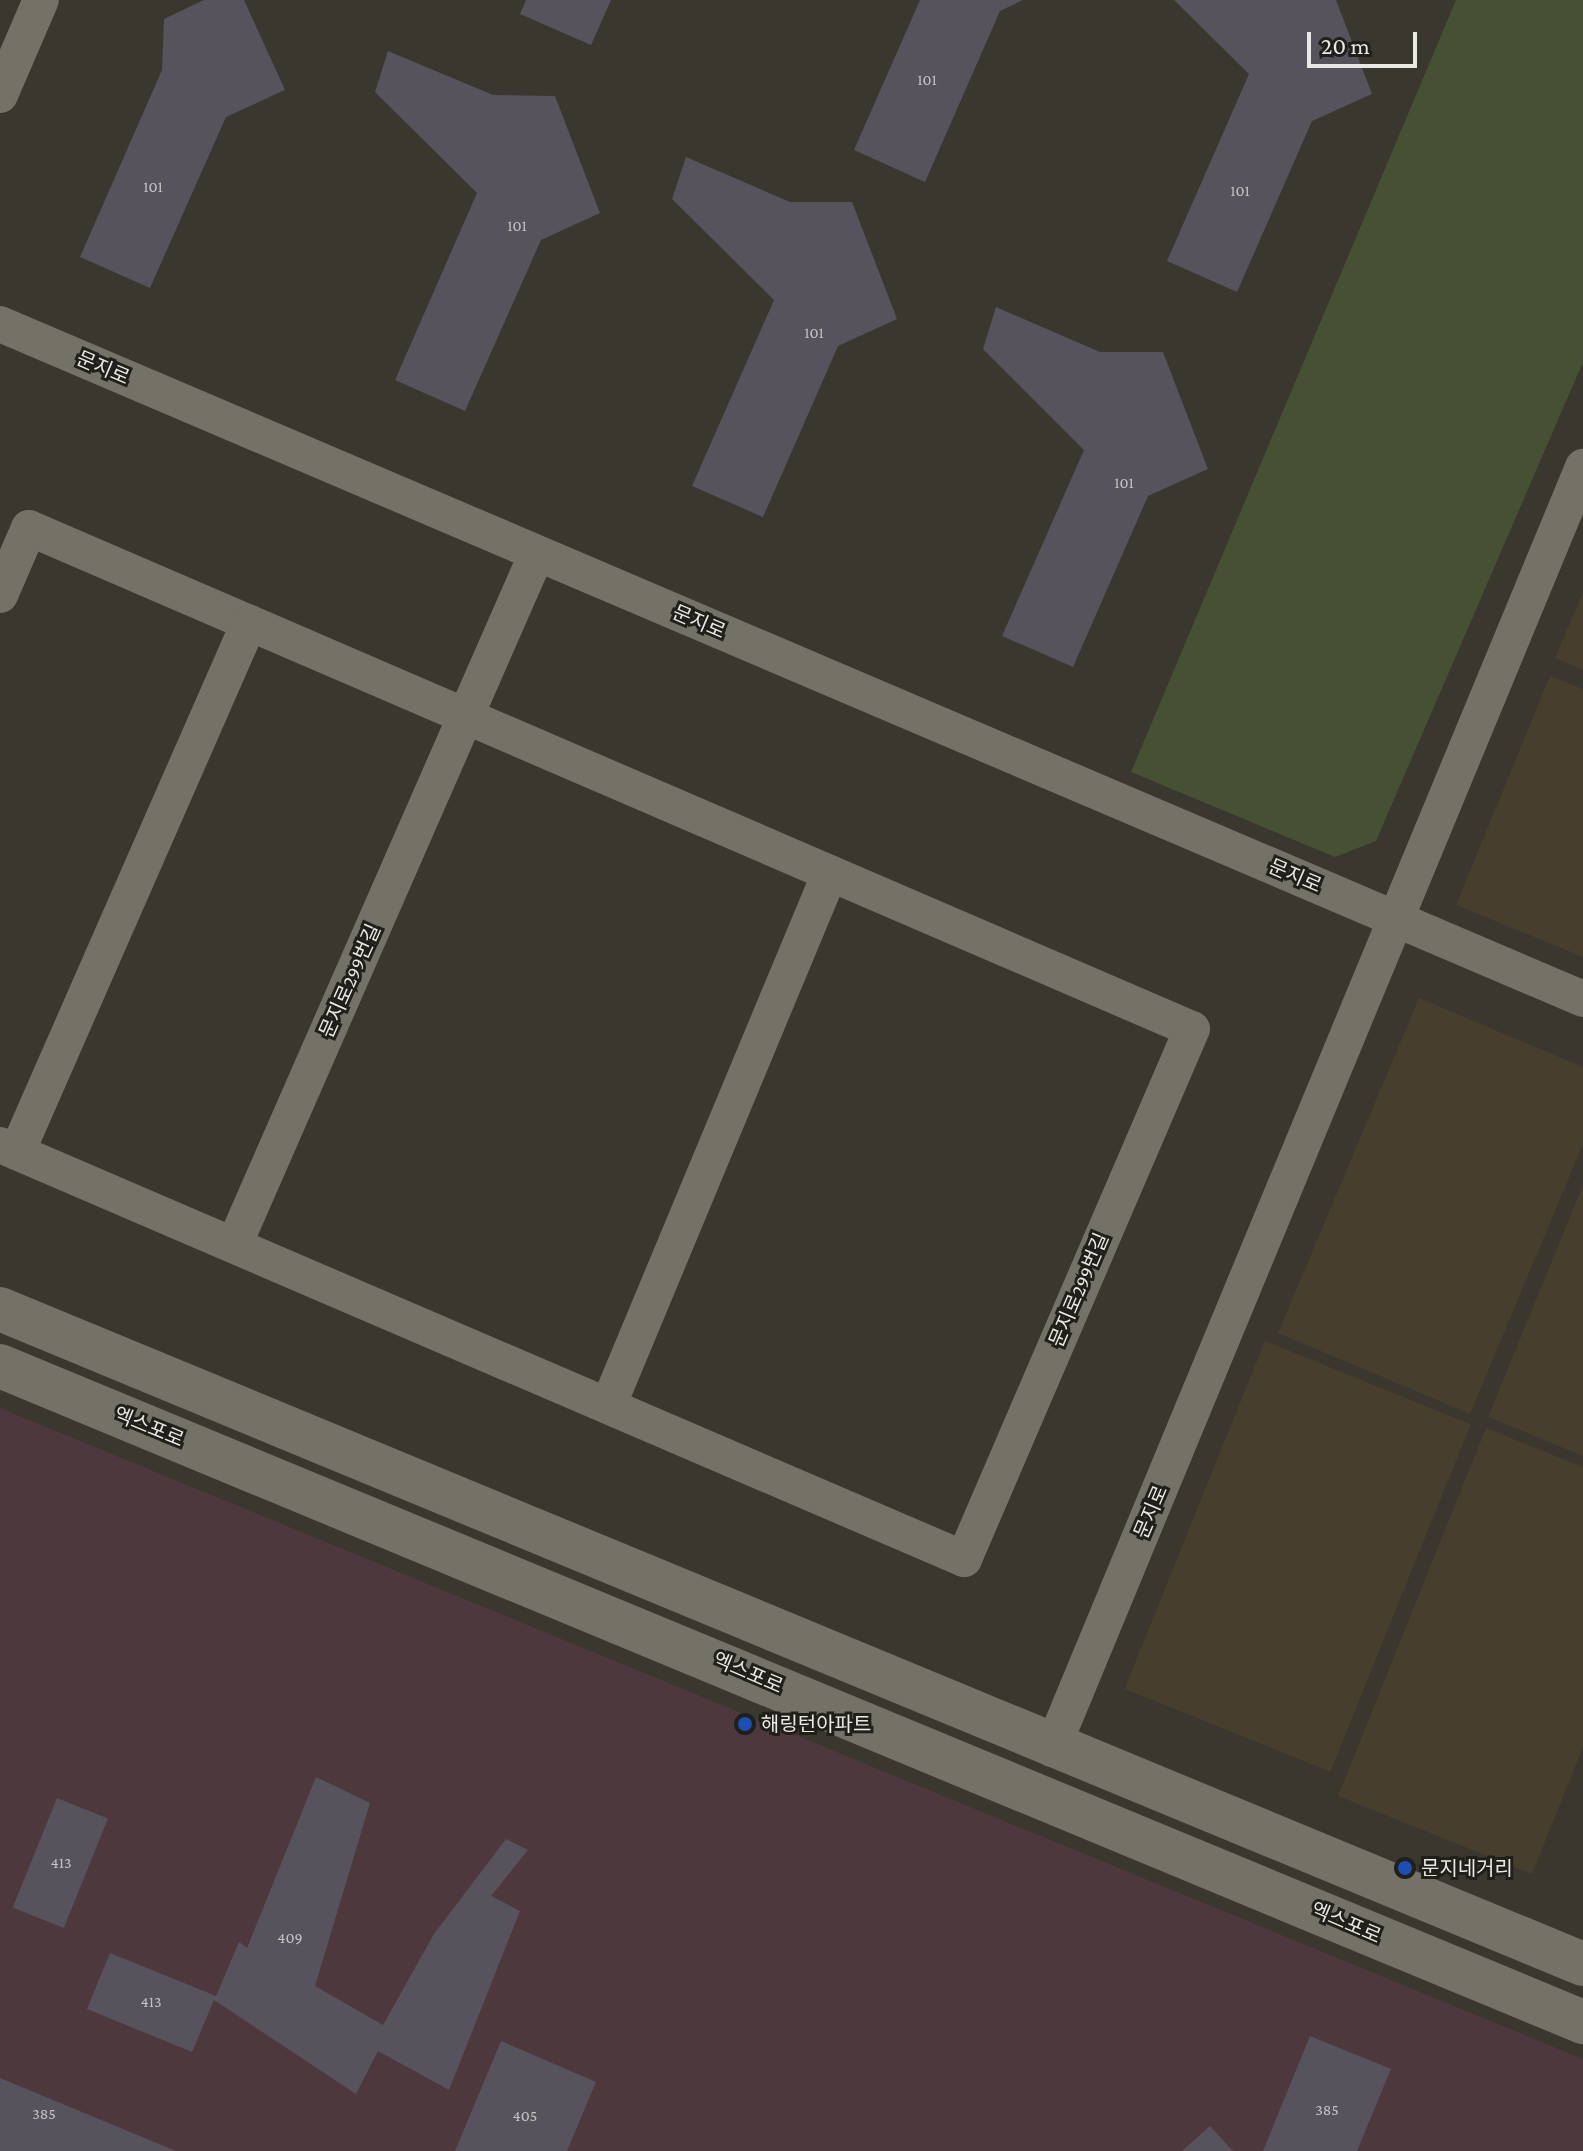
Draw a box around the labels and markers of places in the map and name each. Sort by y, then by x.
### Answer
place label: 해링턴아파트 [761,1712,871,1736]
marker: 해링턴아파트 [736,1715,754,1733]
place label: 문지네거리 [1421,1856,1513,1880]
marker: 문지네거리 [1396,1859,1414,1877]

